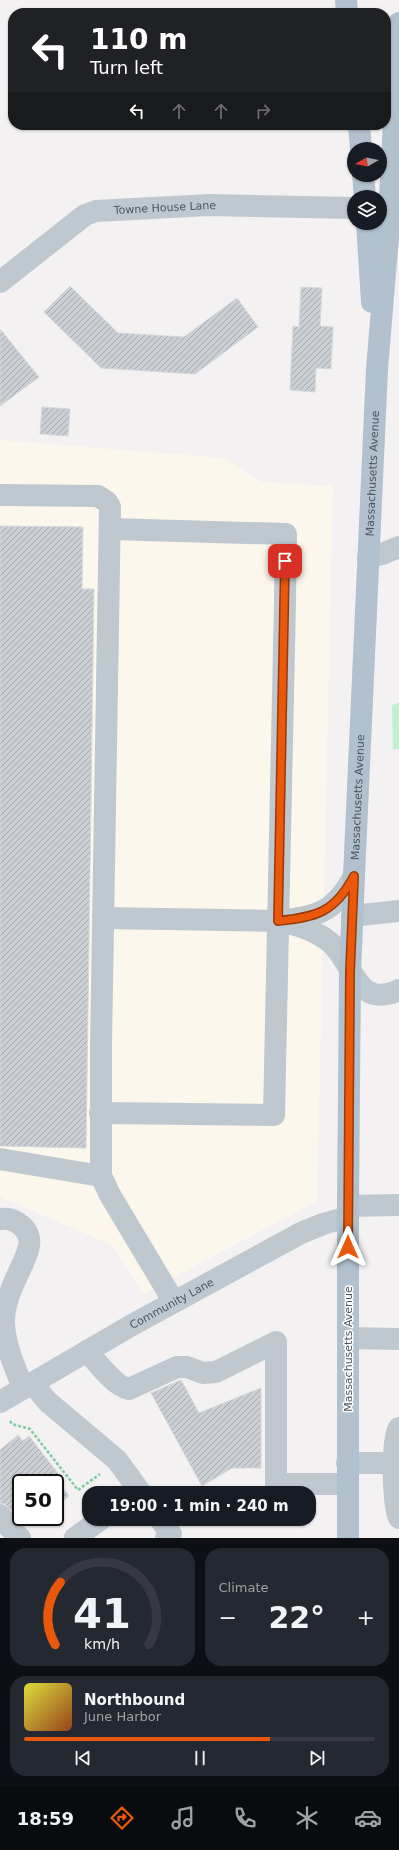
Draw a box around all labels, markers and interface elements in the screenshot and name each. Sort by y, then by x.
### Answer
text: 110 m [90,23,187,56]
icon: left [24,24,76,76]
text: Turn left [90,57,163,78]
icon: left [126,100,148,122]
icon: ahead [168,100,190,122]
icon: ahead [210,100,232,122]
icon: right [252,100,274,122]
north arrow [347,142,387,182]
map controls [347,142,387,230]
button: layers [347,190,387,230]
street label: Towne House Lane [112,198,217,217]
street label: Massachusetts Avenue [363,410,382,537]
pin [268,544,302,578]
icon: arrive [274,550,296,572]
street label: Massachusetts Avenue [348,734,367,860]
position arrow [327,1226,369,1268]
street label: Community Lane [127,1275,216,1332]
street label: Massachusetts Avenue [342,1286,355,1412]
speed limit sign: 50 [12,1474,64,1526]
text: 19:00 · 1 min · 240 m [109,1497,289,1515]
text: Climate [219,1580,269,1595]
text: 41 [73,1589,131,1638]
text: 22° [268,1600,325,1635]
text: − [219,1605,237,1630]
text: + [357,1605,375,1630]
text: km/h [84,1636,120,1652]
text: Northbound [84,1691,185,1709]
text: June Harbor [84,1709,161,1724]
icon: previous [72,1747,94,1769]
icon: pause [189,1747,211,1769]
icon: next [306,1747,328,1769]
icon: directions [108,1804,136,1832]
icon: music [169,1804,197,1832]
icon: phone [231,1804,259,1832]
icon: climate [293,1804,321,1832]
icon: car [354,1804,382,1832]
text: 18:59 [17,1808,74,1829]

